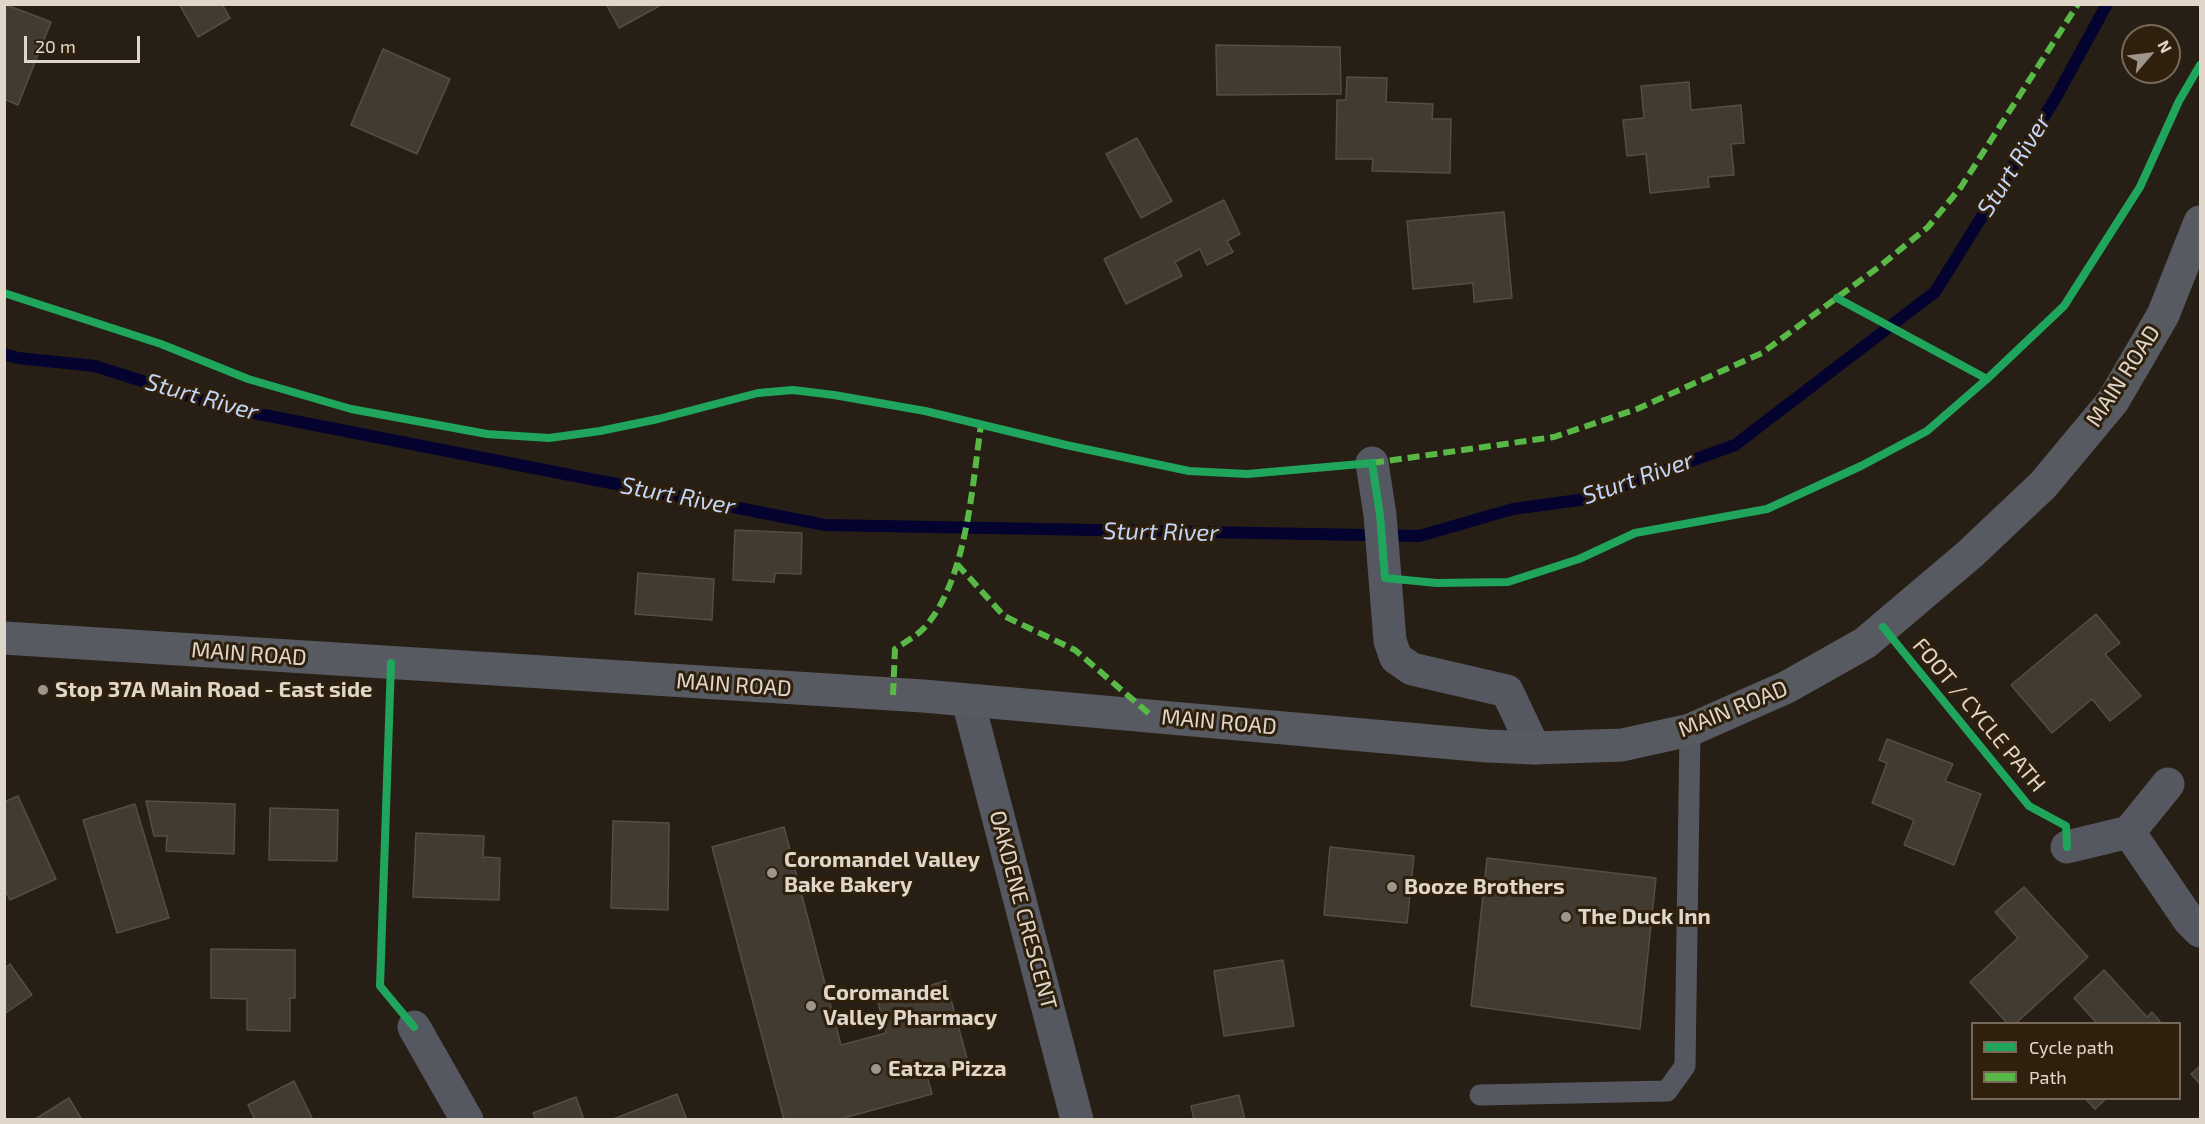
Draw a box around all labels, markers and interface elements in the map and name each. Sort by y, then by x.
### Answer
scale bar [27,24,142,62]
north arrow [2121,24,2181,84]
text: 20 m [35,35,76,57]
text: N [2154,37,2177,56]
water label: Sturt River [1971,108,2057,222]
street label: MAIN ROAD [2080,320,2166,432]
water label: Sturt River [142,367,262,427]
water label: Sturt River [1579,446,1697,510]
water label: Sturt River [618,471,738,521]
water label: Sturt River [1103,517,1219,547]
street label: FOOT / CYCLE PATH [1907,633,2051,797]
street label: MAIN ROAD [190,637,308,671]
street label: MAIN ROAD [675,668,793,702]
street label: MAIN ROAD [1674,675,1792,743]
place label: Stop 37A Main Road - East side [55,677,372,703]
marker: Stop 37A Main Road - East side [36,683,50,697]
street label: MAIN ROAD [1160,704,1278,740]
street label: OAKDENE CRESCENT [984,808,1062,1012]
place label: Coromandel Valley Bake Bakery [784,847,980,898]
marker: Coromandel Valley Bake Bakery [765,866,779,880]
place label: Booze Brothers [1404,874,1565,900]
marker: Booze Brothers [1385,880,1399,894]
place label: The Duck Inn [1578,904,1711,930]
marker: The Duck Inn [1559,910,1573,924]
place label: Coromandel Valley Pharmacy [823,980,997,1032]
marker: Coromandel Valley Pharmacy [804,999,818,1013]
legend [1971,1022,2181,1100]
text: Cycle path [2029,1036,2114,1058]
place label: Eatza Pizza [888,1056,1006,1082]
marker: Eatza Pizza [869,1062,883,1076]
text: Path [2029,1066,2067,1088]

